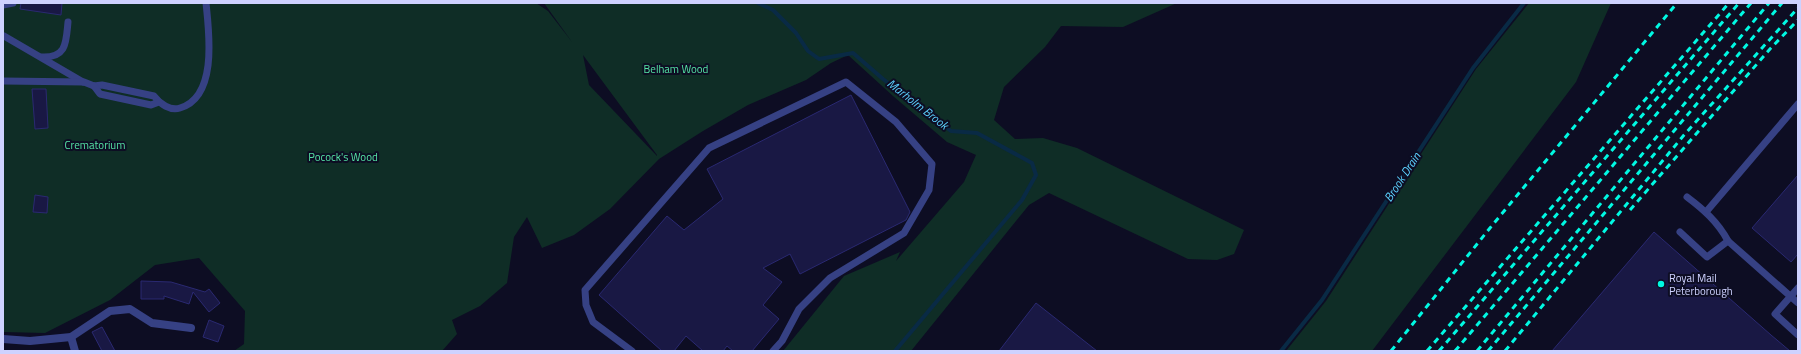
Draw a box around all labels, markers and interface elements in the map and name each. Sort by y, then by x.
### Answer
park label: Belham Wood [644,61,709,77]
water label: Marholm Brook [883,74,954,135]
park label: Crematorium [65,137,125,153]
water label: Brook Drain [1379,148,1426,206]
park label: Pocock's Wood [308,149,378,165]
place label: Royal Mail Peterborough [1669,270,1733,299]
marker: Royal Mail Peterborough [1656,279,1666,289]

